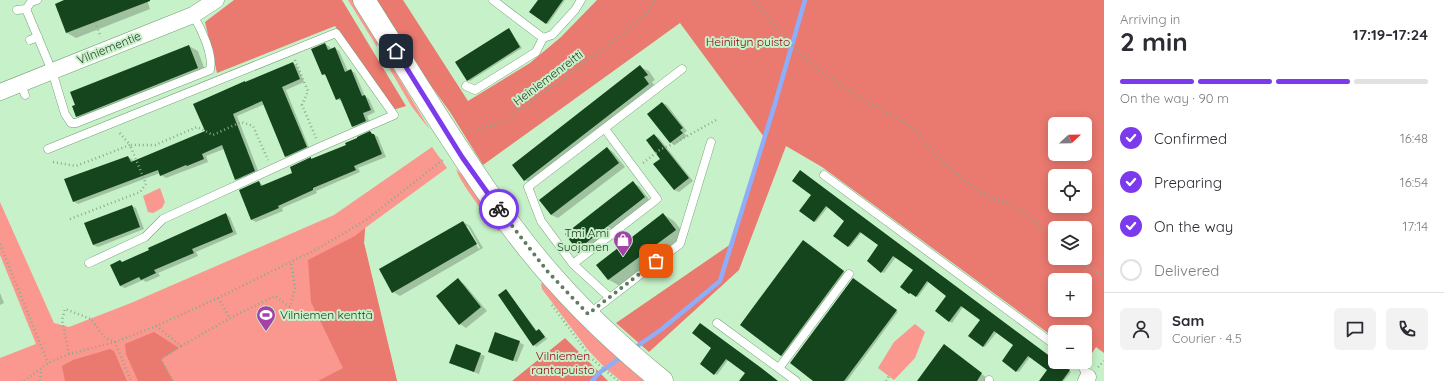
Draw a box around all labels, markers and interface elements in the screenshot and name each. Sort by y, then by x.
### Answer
text: Arriving in [1120,11,1180,27]
text: 2 min [1120,25,1188,58]
text: 17:19–17:24 [1353,25,1428,44]
street label: Vilniementie [75,28,143,67]
pin [379,34,413,68]
park label: Heiniityn puisto [706,34,790,49]
icon: home [385,40,407,62]
street label: Heiniemenreitti [510,47,585,109]
text: On the way · 90 m [1120,90,1229,106]
north arrow [1048,117,1092,161]
map controls [1048,117,1092,369]
icon: check [1120,127,1142,149]
text: Confirmed [1154,129,1227,148]
text: 16:48 [1400,130,1428,146]
button: locate [1048,169,1092,213]
icon: check [1120,171,1142,193]
text: Preparing [1154,173,1222,192]
text: 16:54 [1400,174,1428,190]
courier [479,189,519,229]
icon: bike [488,198,510,220]
icon: check [1120,215,1142,237]
text: On the way [1154,217,1233,236]
text: 17:14 [1403,218,1428,234]
button: layers [1048,221,1092,265]
place label: Tmi Ami Suojanen [557,225,609,254]
shop icon: Tmi Ami Suojanen [612,229,634,257]
pin [639,244,673,278]
icon: bag [645,250,667,272]
text: Delivered [1154,261,1219,280]
button: + [1048,273,1092,317]
sports icon: Vilniemen kenttä [255,304,277,332]
place label: Vilniemen kenttä [280,307,373,322]
button: person [1120,308,1162,350]
button: chat [1334,308,1376,350]
button: phone [1386,308,1428,350]
text: Sam [1172,311,1204,330]
button: − [1048,325,1092,369]
text: Courier · 4.5 [1172,330,1242,346]
park label: Vilniemen rantapuisto [531,348,595,377]

